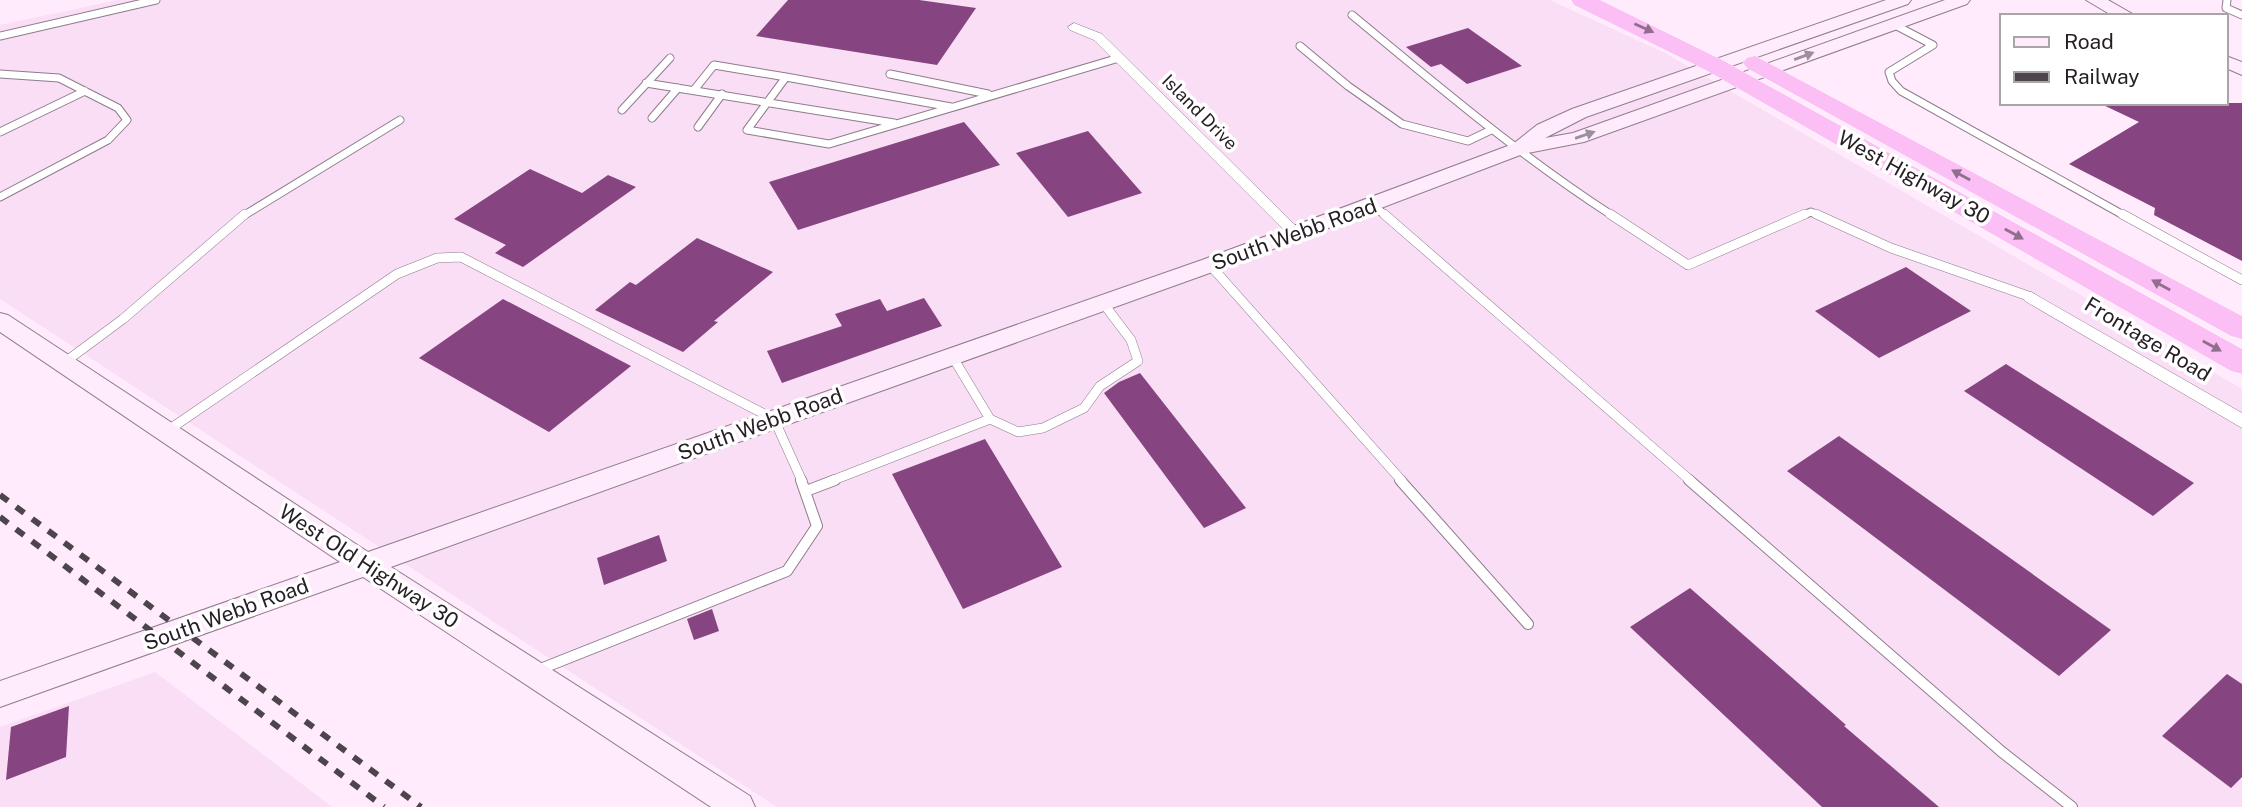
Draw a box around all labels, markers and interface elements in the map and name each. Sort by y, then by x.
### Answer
legend [2000,14,2228,105]
one-way arrow [1634,22,1654,34]
text: Road [2064,29,2114,54]
one-way arrow [1794,50,1815,61]
text: Railway [2064,64,2140,89]
street label: Island Drive [1158,70,1242,154]
street label: West Highway 30 [1833,125,1995,229]
one-way arrow [1574,129,1595,140]
one-way arrow [1951,170,1971,181]
street label: South Webb Road [1208,193,1380,275]
one-way arrow [2004,228,2024,240]
one-way arrow [2151,279,2171,291]
street label: Frontage Road [2080,291,2216,387]
one-way arrow [2202,340,2222,352]
street label: South Webb Road [674,383,846,465]
street label: West Old Highway 30 [275,499,463,633]
street label: South Webb Road [140,573,312,655]

